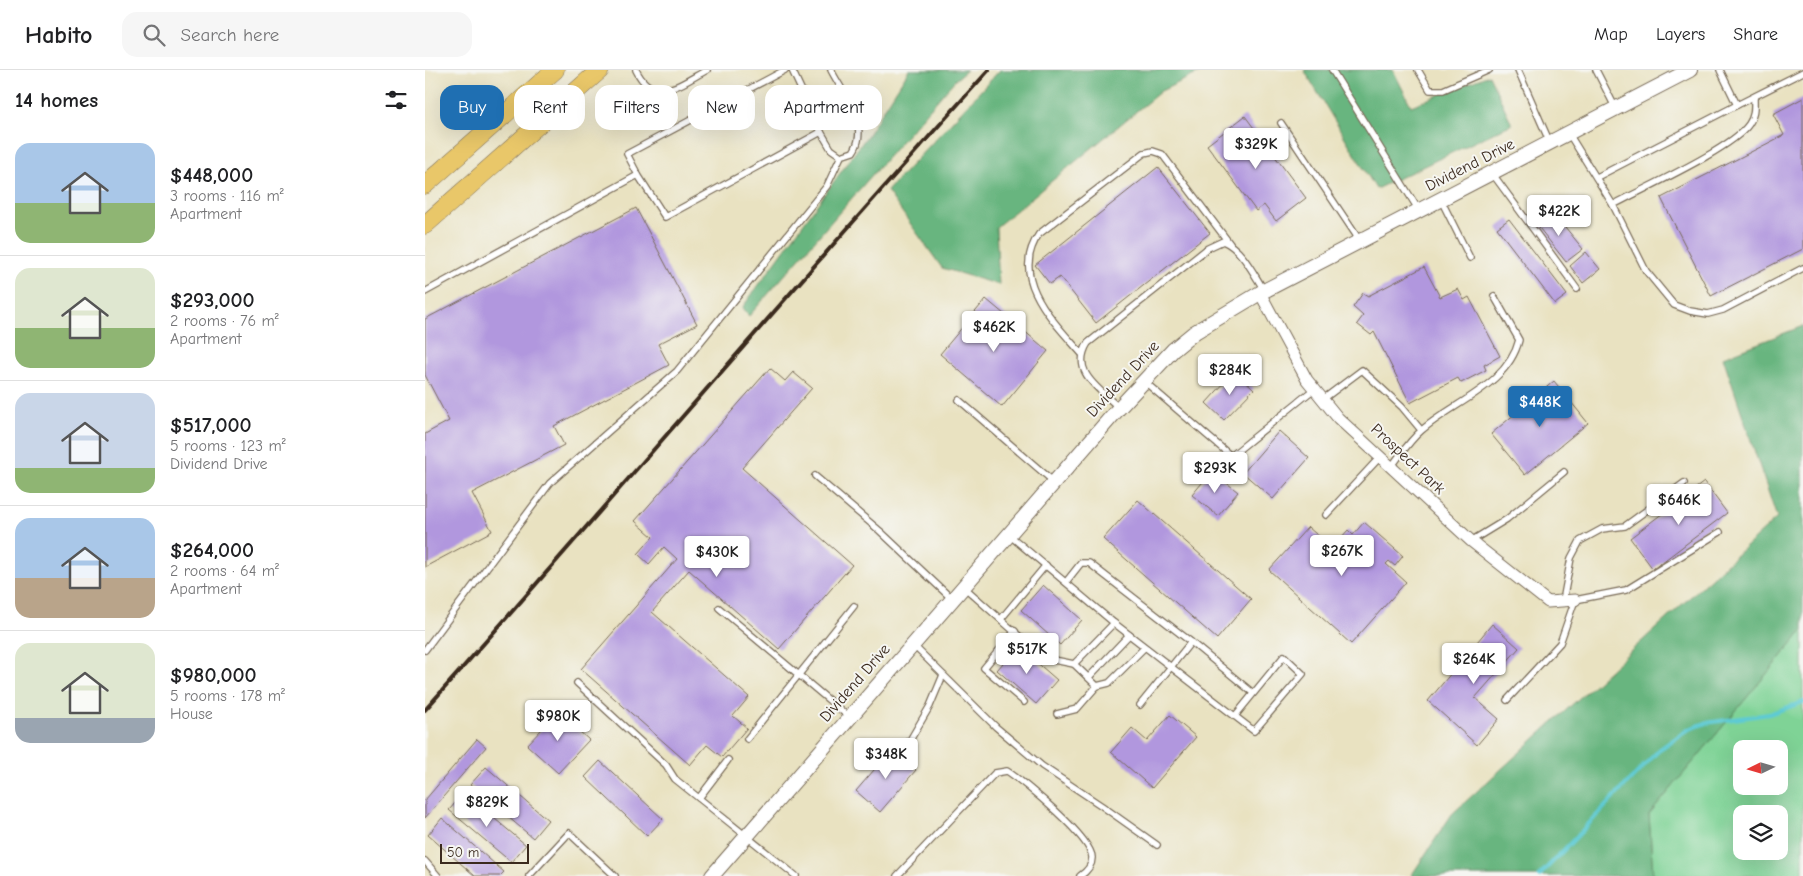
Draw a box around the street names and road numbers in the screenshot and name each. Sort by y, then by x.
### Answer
street label: Dividend Drive [1422,135,1518,195]
street label: Dividend Drive [1083,337,1163,421]
street label: Prospect Park [1367,420,1449,498]
street label: Dividend Drive [816,640,894,726]

